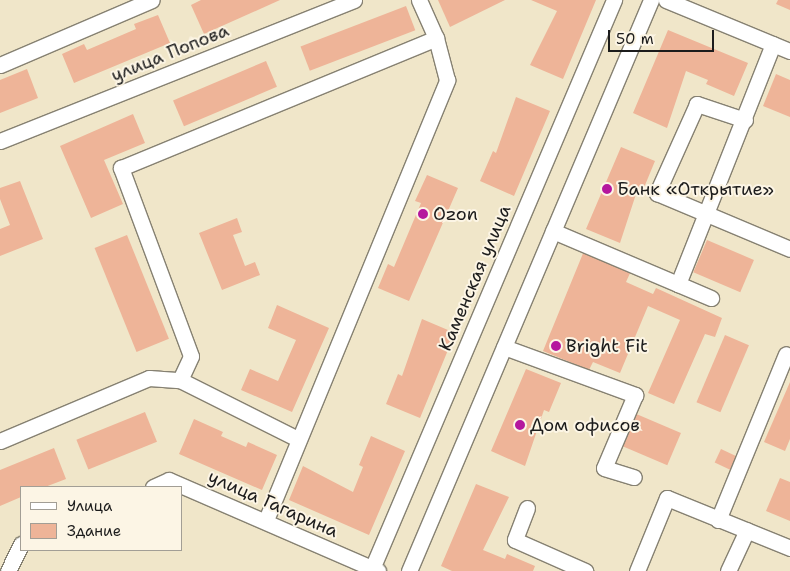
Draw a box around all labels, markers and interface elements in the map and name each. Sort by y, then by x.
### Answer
street label: улица Попова [108,20,232,86]
scale bar [610,20,716,52]
text: 50 m [616,29,654,49]
place label: Банк «Открытие» [617,178,774,200]
marker: Банк «Открытие» [601,183,613,195]
street label: Каменская улица [434,202,516,354]
place label: Ozon [433,203,478,225]
marker: Ozon [417,208,429,220]
place label: Bright Fit [566,335,648,357]
marker: Bright Fit [550,340,562,352]
place label: Дом офисов [530,414,640,436]
marker: Дом офисов [514,419,526,431]
street label: улица Гагарина [205,466,341,542]
legend [20,486,182,551]
text: Улица [67,496,112,516]
text: Здание [67,521,121,541]

